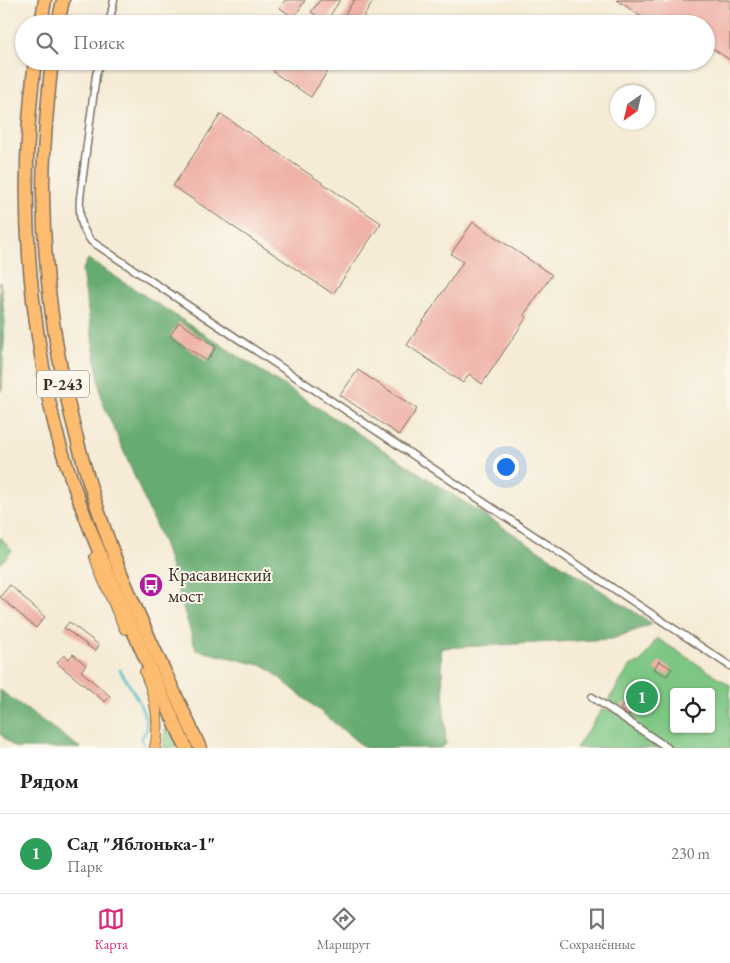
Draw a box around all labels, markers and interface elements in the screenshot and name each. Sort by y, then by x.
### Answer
search box [15,15,715,70]
icon: search [33,29,61,57]
text: Поиск [73,30,125,55]
north arrow [610,85,655,130]
road number: Р-243 [37,370,89,398]
your location [493,454,519,480]
place label: Красавинский мост [168,563,272,607]
bus stop icon: Красавинский мост [138,572,164,598]
pin: 1 [626,678,658,716]
map controls [670,688,715,733]
button: locate [670,688,715,733]
text: Рядом [20,767,79,794]
text: Сад "Яблонька-1" [67,831,215,856]
text: 1 [32,843,40,864]
text: 230 m [671,843,710,864]
text: Парк [67,856,103,877]
tab: Карта [94,905,128,953]
tab: Маршрут [317,905,370,953]
tab: Сохранённые [559,905,636,953]

